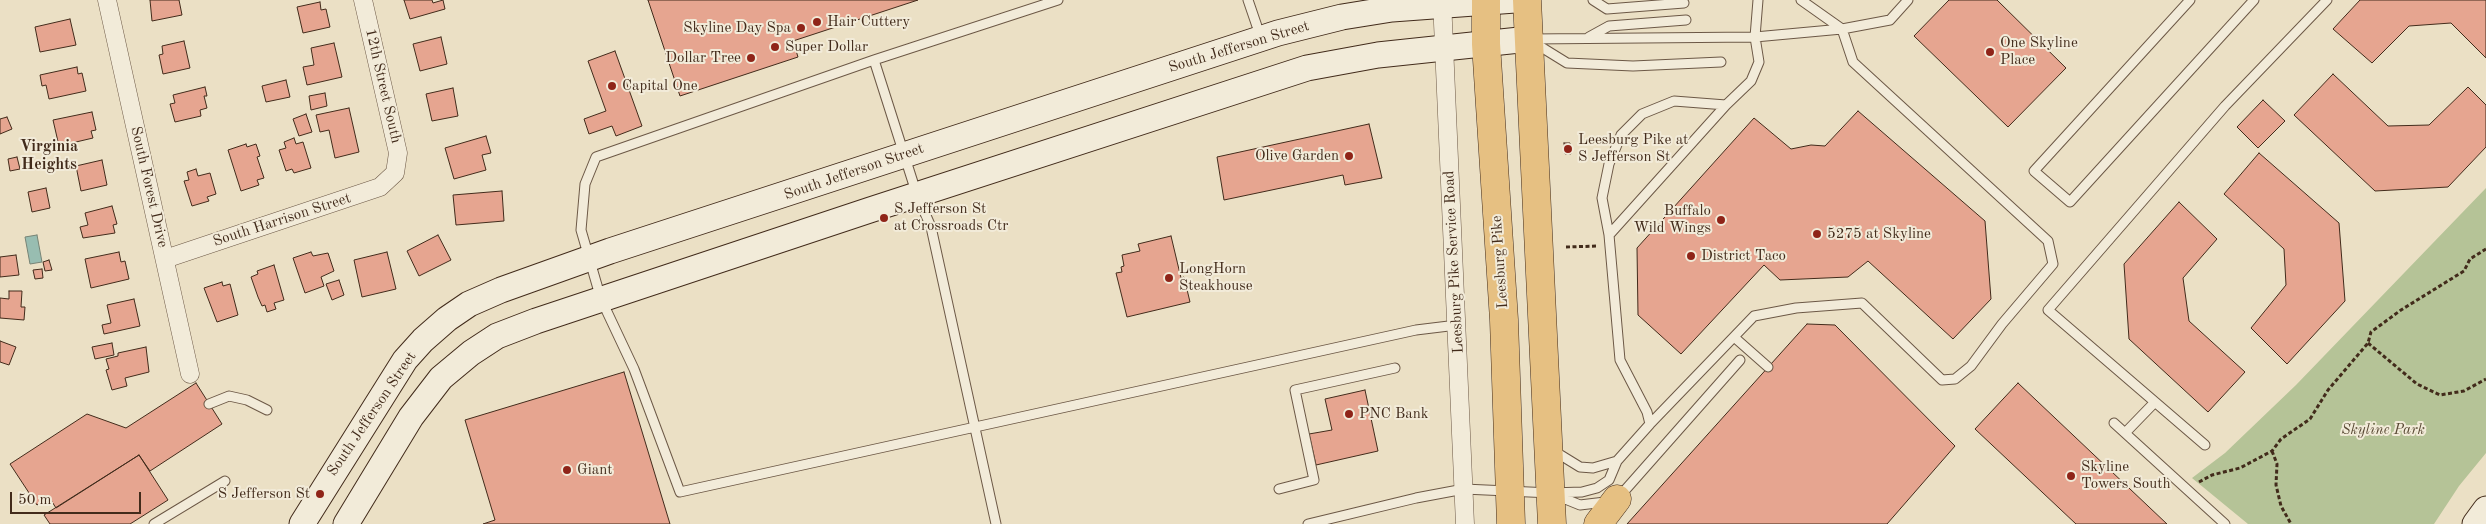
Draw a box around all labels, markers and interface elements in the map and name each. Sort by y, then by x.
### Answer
place label: Hair Cuttery [827,13,910,31]
marker: Hair Cuttery [811,16,823,28]
street label: South Jefferson Street [1166,17,1312,77]
place label: Skyline Day Spa [683,19,791,37]
marker: Skyline Day Spa [795,22,807,34]
street label: 12th Street South [361,27,405,145]
place label: One Skyline Place [2000,34,2078,69]
place label: Super Dollar [785,38,868,56]
marker: Super Dollar [769,41,781,53]
marker: One Skyline Place [1984,46,1996,58]
place label: Dollar Tree [665,49,741,67]
marker: Dollar Tree [745,52,757,64]
place label: Capital One [622,77,698,95]
marker: Capital One [606,80,618,92]
street label: South Forest Drive [126,125,172,249]
place label: Leesburg Pike at S Jefferson St [1578,131,1688,166]
district label: Virginia Heights [20,137,78,175]
street label: South Jefferson Street [782,140,926,204]
marker: Leesburg Pike at S Jefferson St [1562,143,1574,155]
place label: Olive Garden [1255,147,1339,165]
marker: Olive Garden [1343,150,1355,162]
street label: Leesburg Pike Service Road [1440,170,1468,354]
street label: South Harrison Street [211,189,353,251]
place label: S Jefferson St at Crossroads Ctr [894,200,1009,235]
place label: Buffalo Wild Wings [1633,202,1711,237]
marker: S Jefferson St at Crossroads Ctr [878,212,890,224]
marker: Buffalo Wild Wings [1715,214,1727,226]
street label: Leesburg Pike [1488,215,1512,309]
place label: 5275 at Skyline [1827,225,1931,243]
marker: 5275 at Skyline [1811,228,1823,240]
place label: District Taco [1701,247,1786,265]
marker: District Taco [1685,250,1697,262]
place label: LongHorn Steakhouse [1179,260,1253,295]
marker: LongHorn Steakhouse [1163,272,1175,284]
street label: South Jefferson Street [324,348,420,480]
place label: PNC Bank [1359,405,1429,423]
marker: PNC Bank [1343,408,1355,420]
park label: Skyline Park [2341,421,2425,439]
place label: Skyline Towers South [2081,458,2171,493]
place label: Giant [577,461,613,479]
marker: Giant [561,464,573,476]
marker: Skyline Towers South [2065,470,2077,482]
scale bar [12,482,144,514]
place label: S Jefferson St [218,485,310,503]
marker: S Jefferson St [314,488,326,500]
text: 50 m [18,493,52,508]

